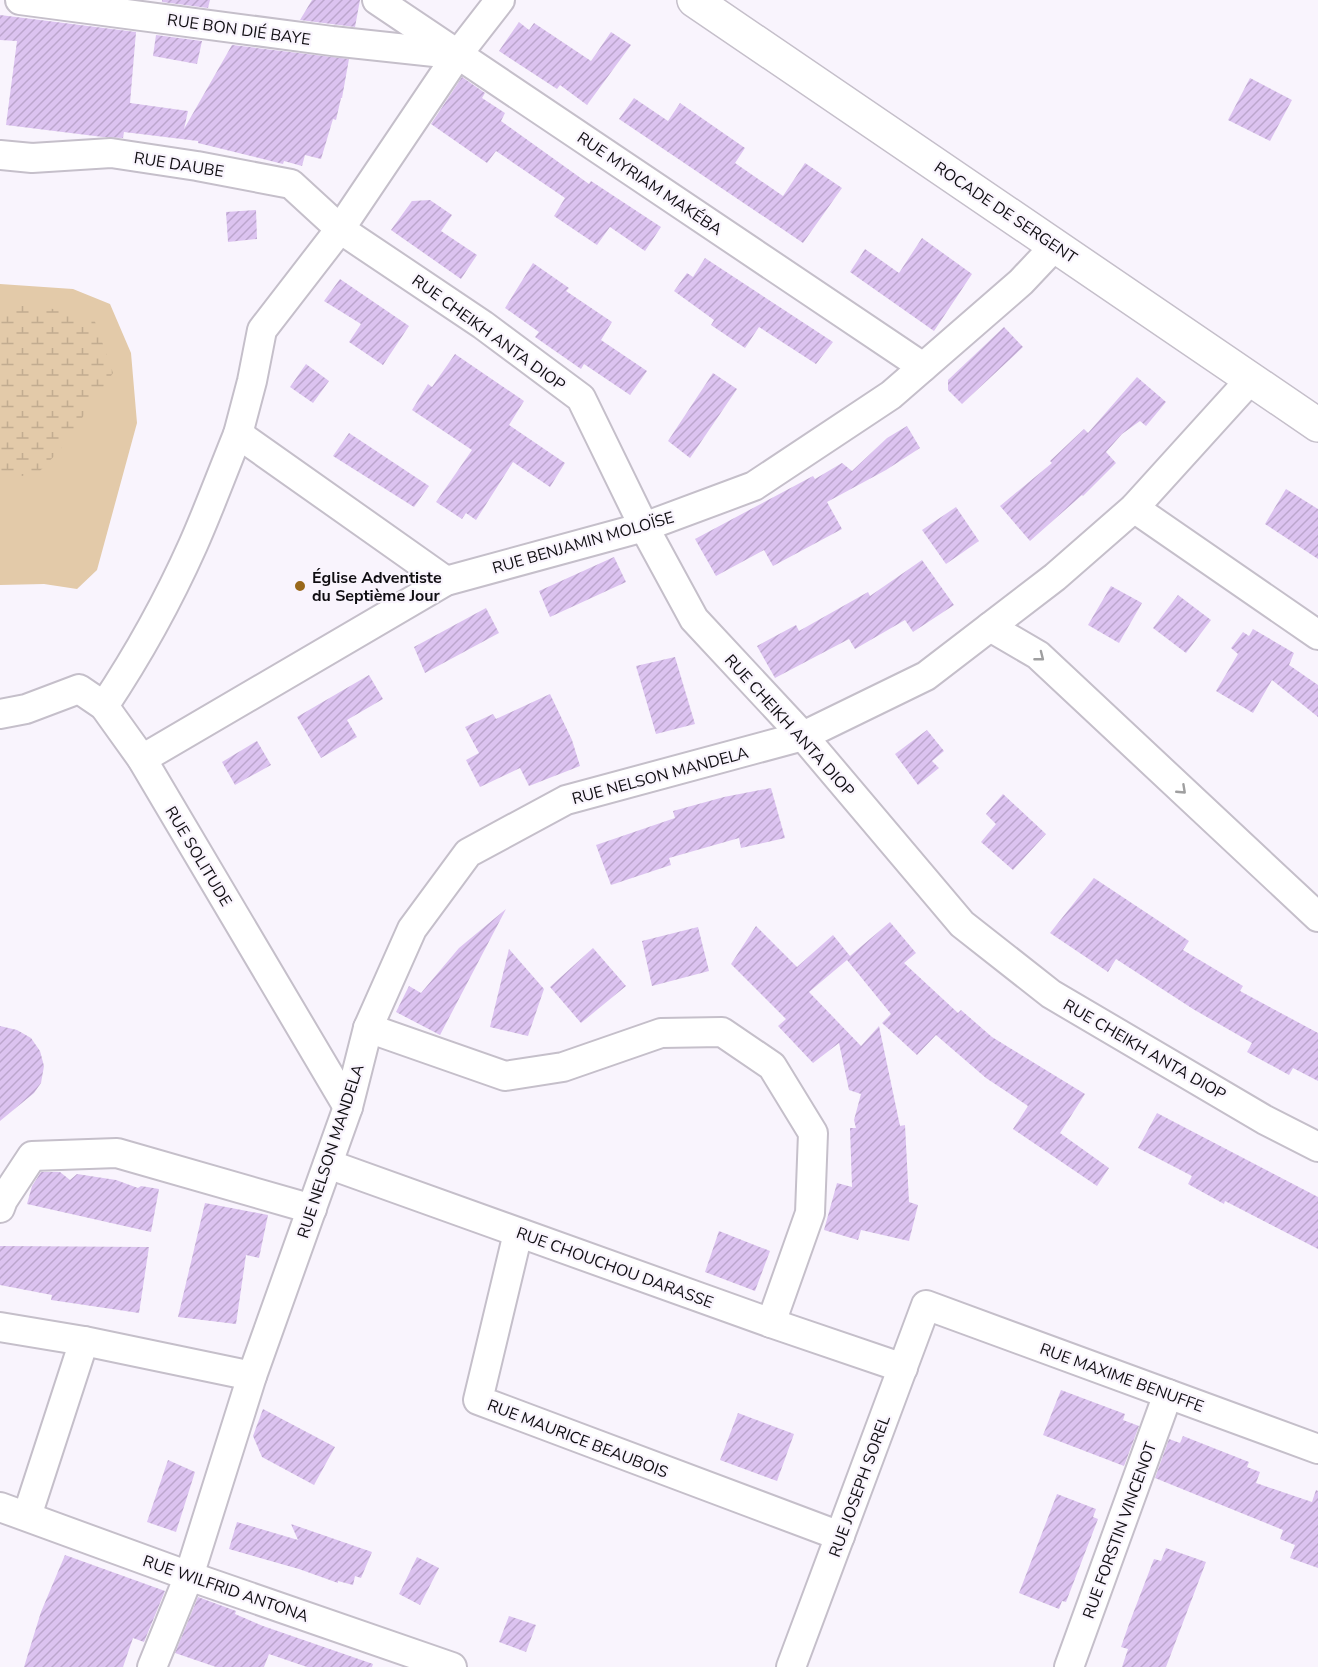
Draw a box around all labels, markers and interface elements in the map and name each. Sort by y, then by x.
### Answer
street label: RUE BON DIÉ BAYE [166,9,312,51]
street label: RUE MYRIAM MAKÉBA [573,127,727,241]
street label: RUE DAUBE [132,147,225,183]
street label: ROCADE DE SERGENT [930,157,1081,269]
street label: RUE CHEIKH ANTA DIOP [407,270,570,396]
street label: RUE BENJAMIN MOLOÏSE [490,506,677,579]
place label: Église Adventiste du Septième Jour [312,567,442,607]
marker: Église Adventiste du Septième Jour [293,579,307,593]
street label: RUE CHEIKH ANTA DIOP [719,650,859,802]
one-way arrow [1033,650,1044,661]
street label: RUE NELSON MANDELA [570,742,751,810]
one-way arrow [1176,783,1186,794]
street label: RUE SOLITUDE [160,802,237,911]
street label: RUE CHEIKH ANTA DIOP [1059,994,1230,1106]
street label: RUE NELSON MANDELA [292,1061,370,1241]
street label: RUE CHOUCHOU DARASSE [513,1222,716,1314]
street label: RUE MAXIME BENUFFE [1037,1338,1207,1418]
street label: RUE MAURICE BEAUBOIS [484,1394,671,1484]
street label: RUE JOSEPH SOREL [824,1412,896,1560]
street label: RUE FORSTIN VINCENOT [1078,1439,1162,1622]
street label: RUE WILFRID ANTONA [140,1550,312,1628]

